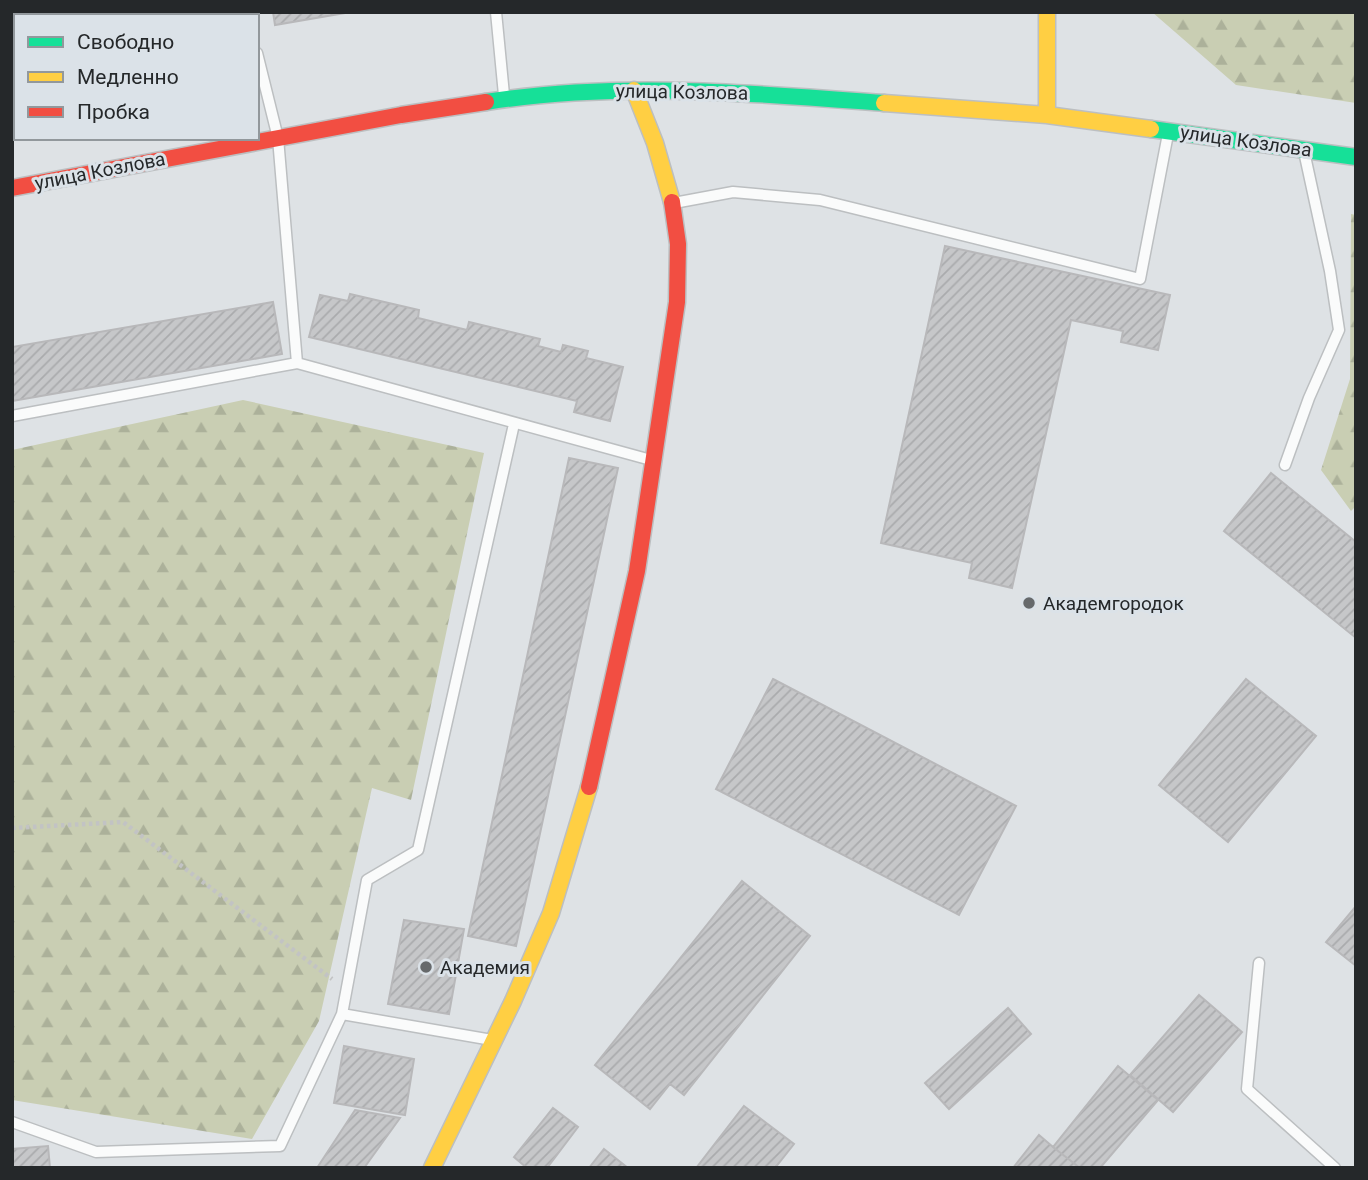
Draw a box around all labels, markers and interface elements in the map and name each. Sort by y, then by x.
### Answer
legend [14,14,259,140]
text: Свободно [77,30,174,54]
text: Медленно [77,65,179,89]
street label: улица Козлова [616,79,748,105]
text: Пробка [77,100,150,124]
street label: улица Козлова [1179,120,1313,162]
street label: улица Козлова [33,147,167,195]
place label: Академгородок [1043,592,1184,615]
marker: Академгородок [1021,595,1037,611]
place label: Академия [440,956,530,979]
marker: Академия [418,959,434,975]

